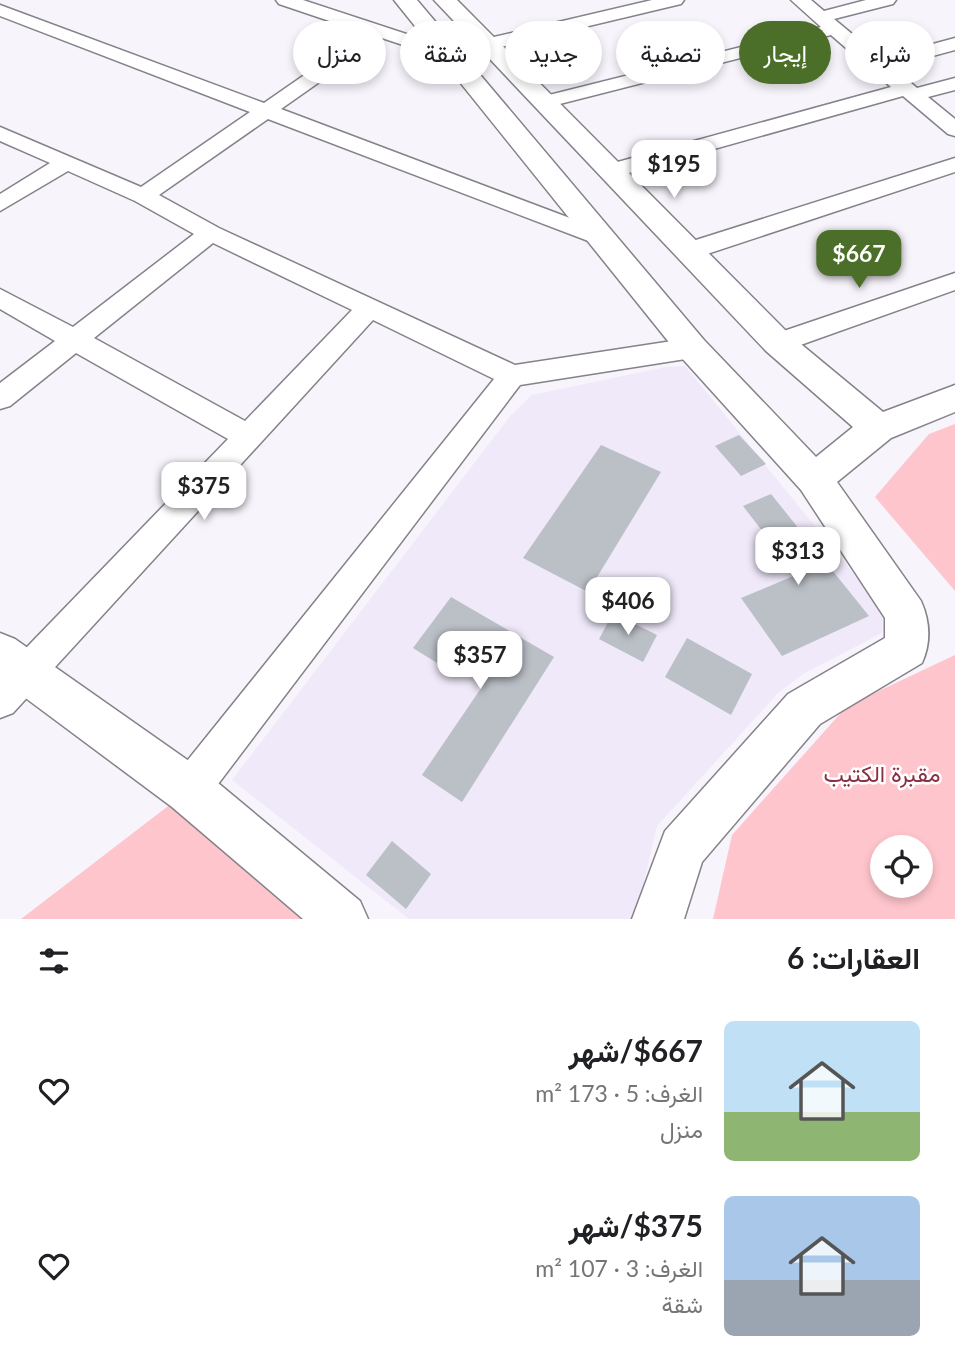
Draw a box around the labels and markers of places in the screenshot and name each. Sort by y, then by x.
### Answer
pin: $195 [633,140,715,200]
pin: $667 [818,230,900,290]
pin: $375 [163,462,245,522]
pin: $313 [757,528,839,587]
pin: $406 [587,578,669,637]
pin: $357 [439,632,521,691]

